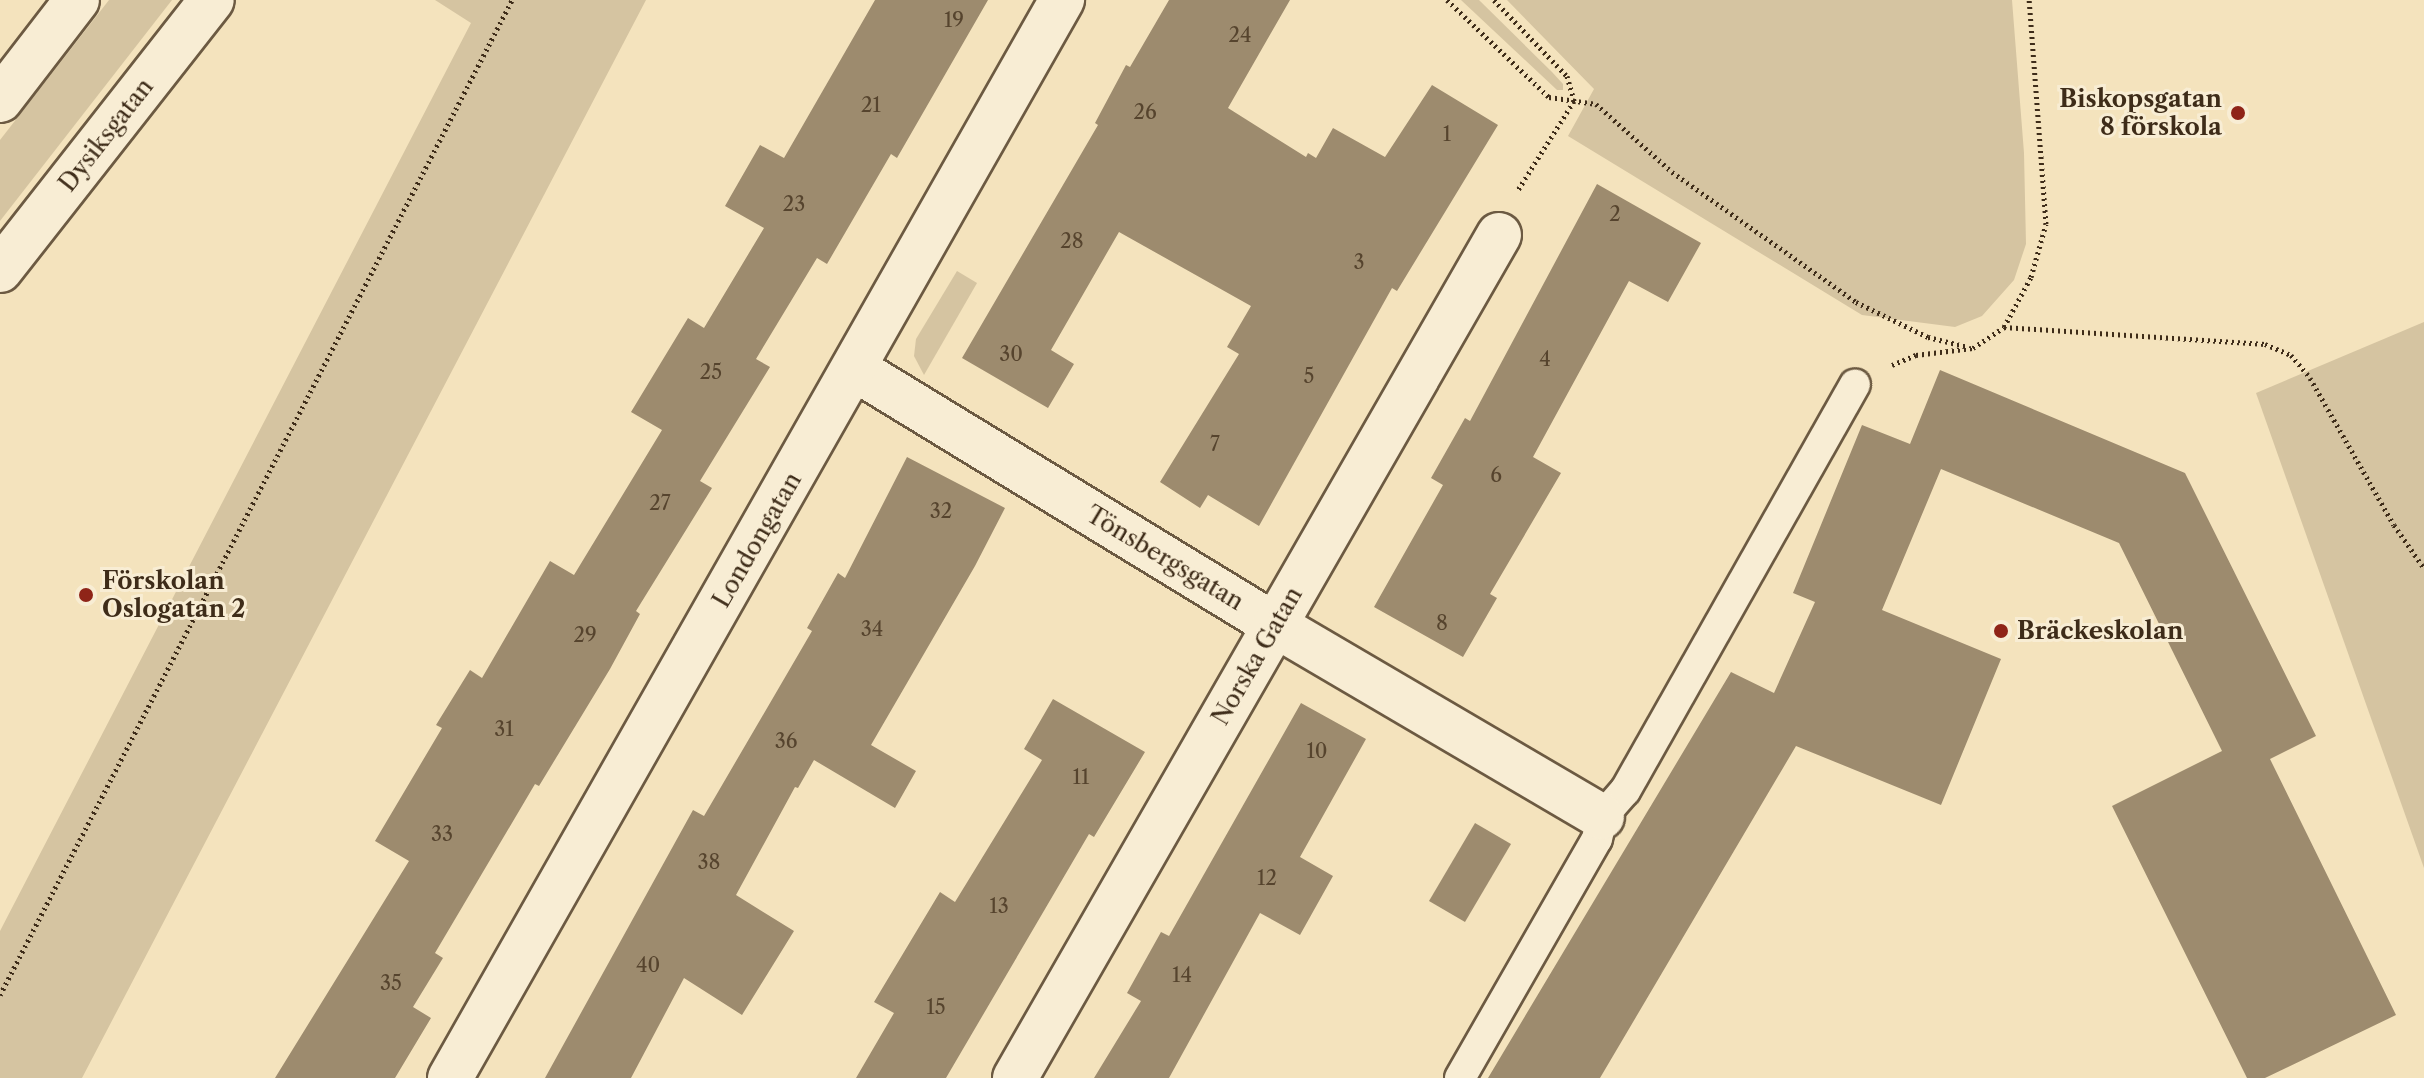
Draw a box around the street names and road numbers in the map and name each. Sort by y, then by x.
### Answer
street label: Dysiksgatan [53,73,159,197]
street label: Londongatan [707,467,807,613]
street label: Tönsbergsgatan [1081,500,1249,616]
street label: Norska Gatan [1206,582,1308,730]

